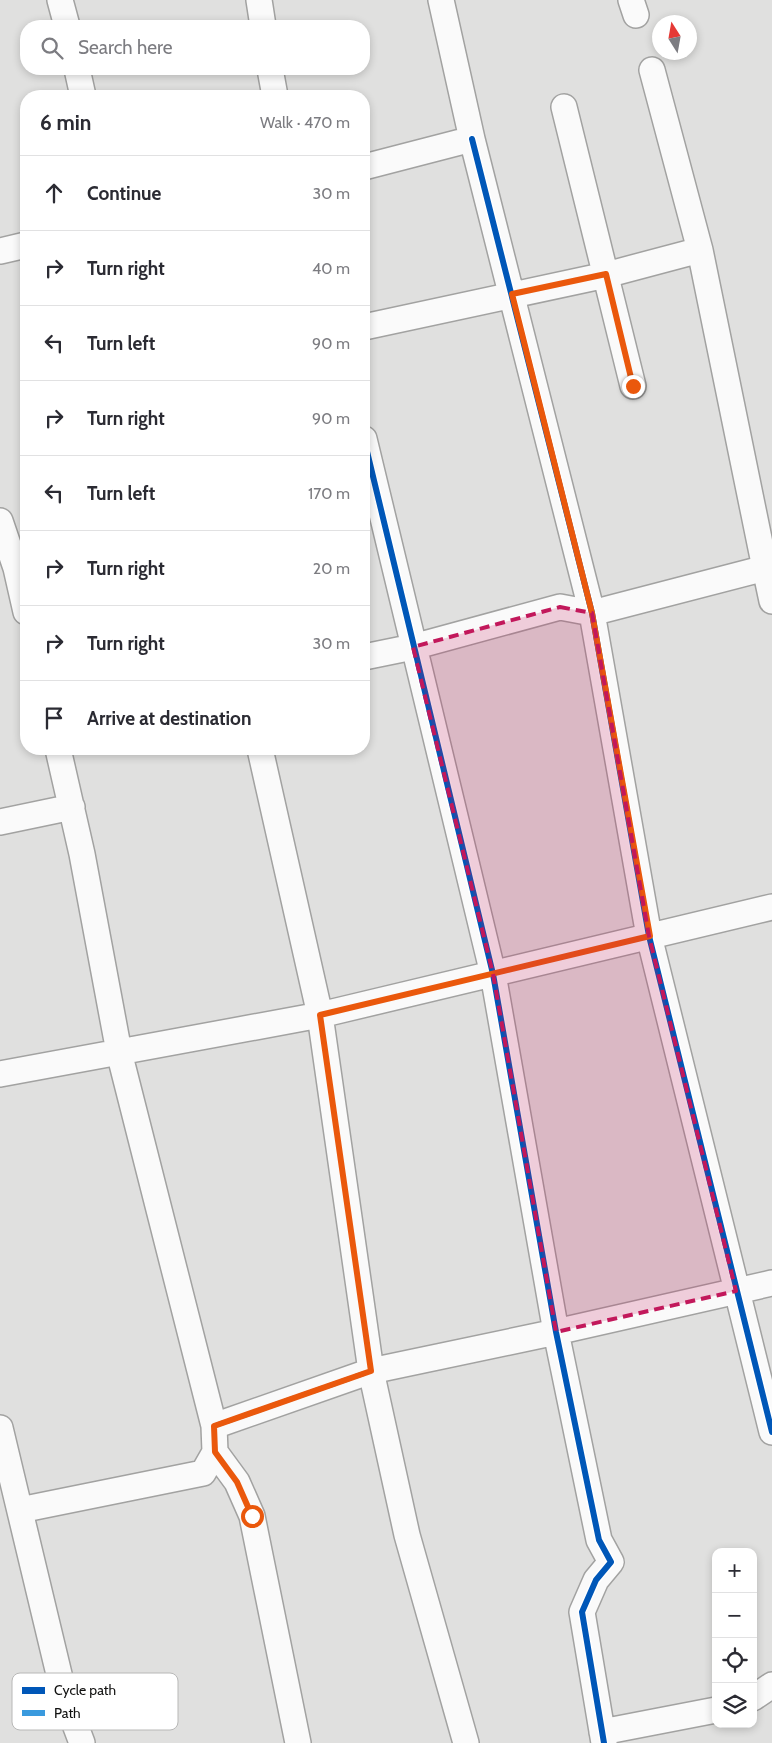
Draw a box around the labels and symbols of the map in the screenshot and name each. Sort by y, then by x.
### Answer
north arrow [652,15,697,60]
route end [622,375,645,398]
route start [241,1505,264,1528]
legend [12,1673,178,1730]
text: Cycle path [54,1681,116,1699]
text: Path [54,1704,81,1722]

